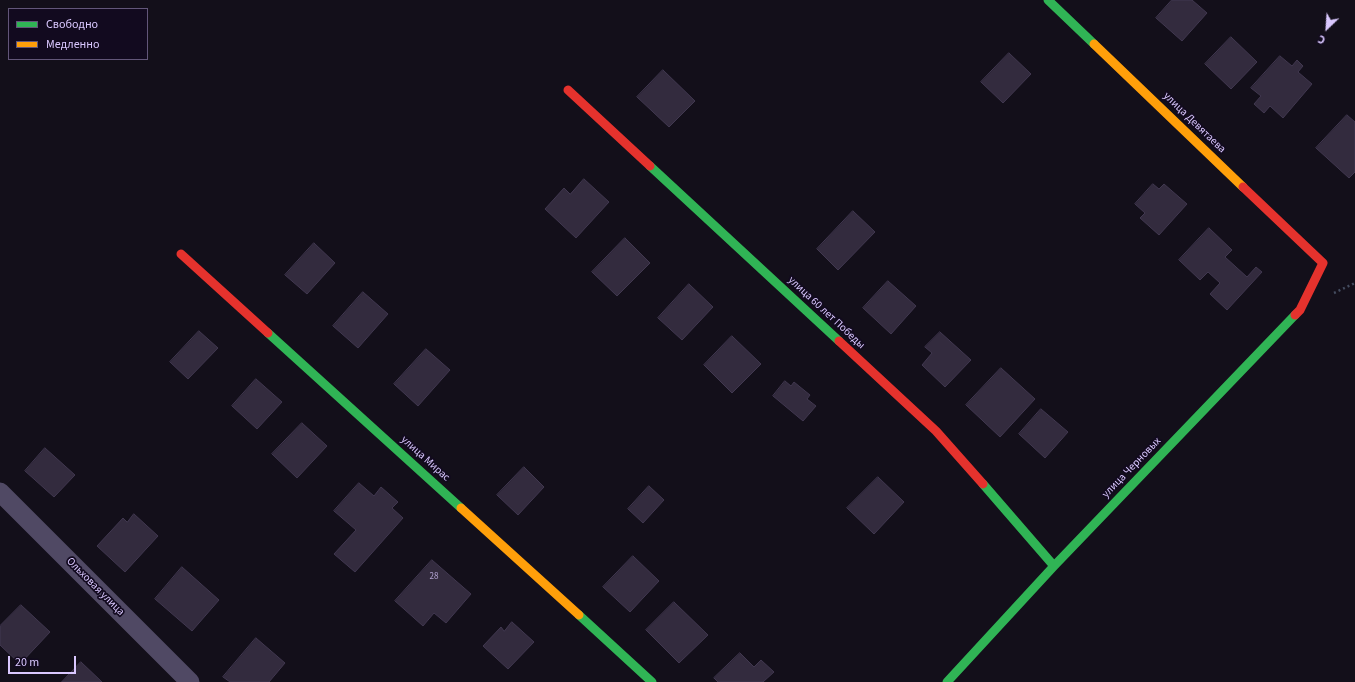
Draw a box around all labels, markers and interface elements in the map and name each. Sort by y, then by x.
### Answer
legend [8,8,148,60]
north arrow [1307,8,1347,48]
text: Свободно [46,16,98,33]
text: С [1316,31,1328,47]
text: Медленно [46,36,100,53]
street label: улица Девятаева [1160,90,1228,156]
street label: улица 60 лет Победы [785,274,867,352]
street label: улица Мирас [398,433,452,485]
street label: улица Черновых [1100,435,1164,501]
street label: Ольховая улица [63,555,127,619]
house number: 28 [430,572,438,582]
scale bar [10,648,78,674]
text: 20 m [15,654,39,671]

